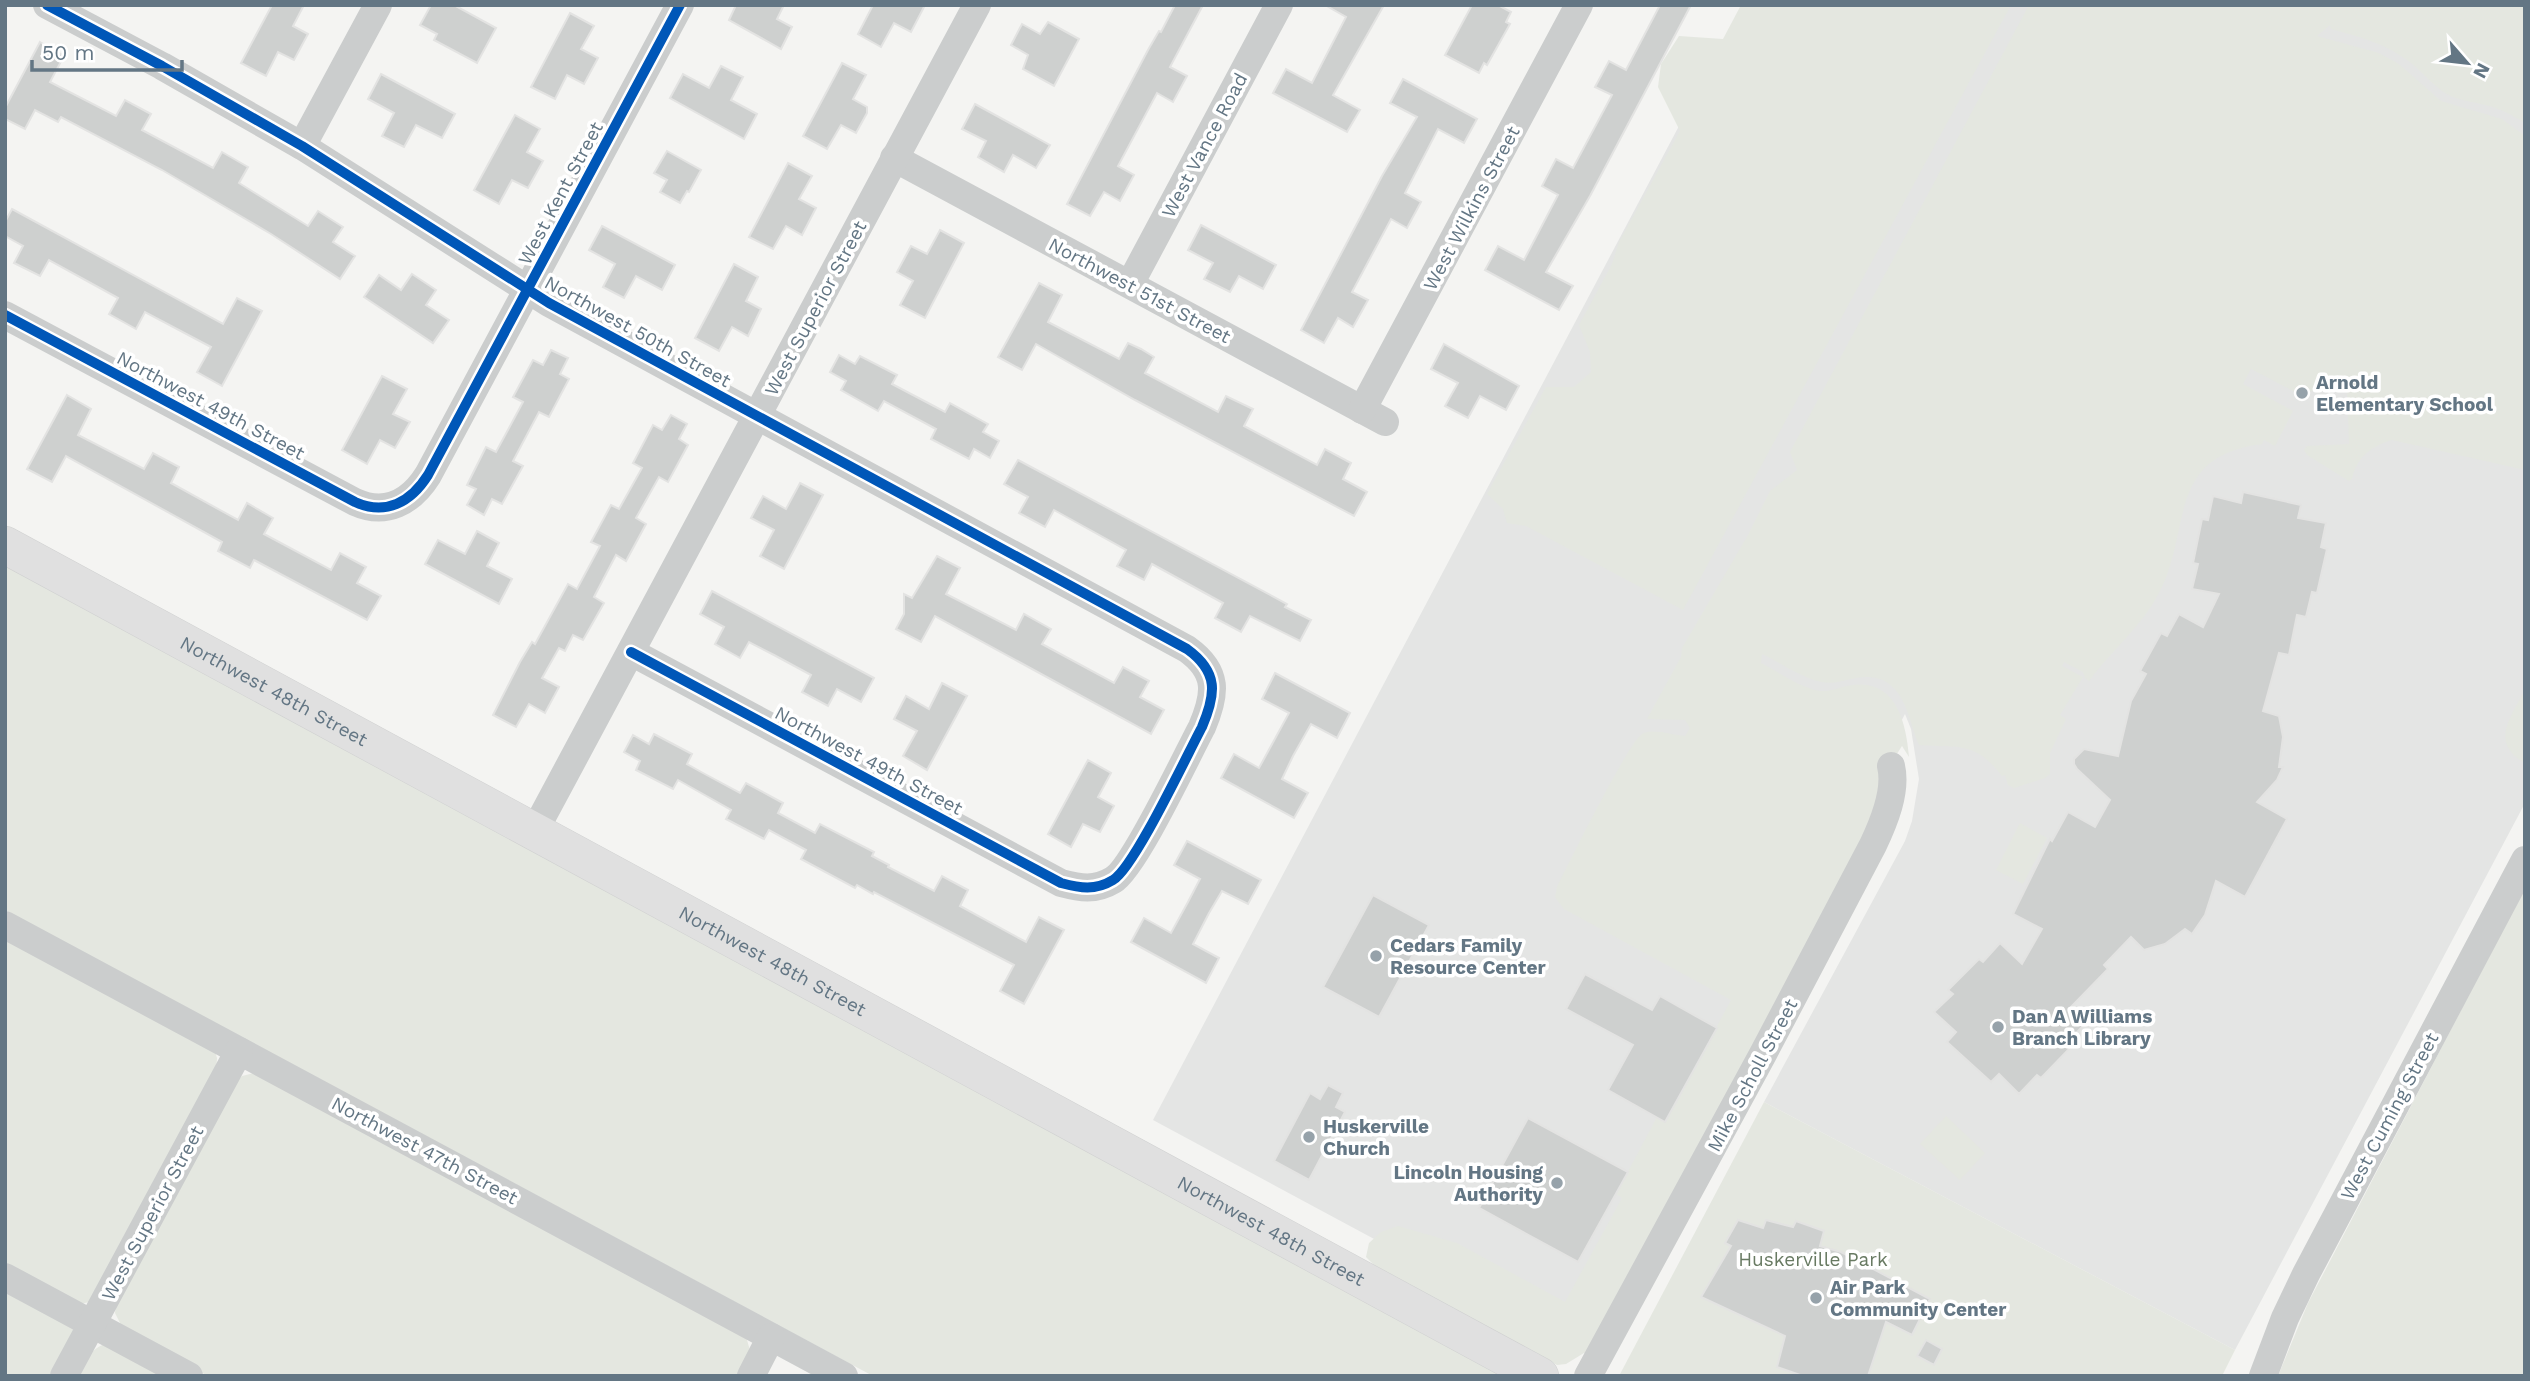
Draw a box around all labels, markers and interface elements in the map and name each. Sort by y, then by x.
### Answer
scale bar [32,28,182,72]
north arrow [2432,28,2502,98]
text: 50 m [42,40,94,65]
text: N [2468,59,2495,82]
street label: West Vance Road [1157,69,1252,222]
street label: West Kent Street [513,118,608,269]
street label: West Wilkins Street [1418,122,1525,294]
street label: West Superior Street [760,217,871,400]
street label: Northwest 51st Street [1045,233,1235,348]
street label: Northwest 50th Street [541,271,735,392]
street label: Northwest 49th Street [113,346,309,465]
place label: Arnold Elementary School [2316,371,2494,416]
marker: Arnold Elementary School [2294,385,2310,401]
street label: Northwest 48th Street [176,631,372,751]
street label: Northwest 49th Street [771,701,967,820]
street label: Northwest 48th Street [675,901,870,1021]
place label: Cedars Family Resource Center [1390,934,1546,979]
marker: Cedars Family Resource Center [1368,948,1384,964]
street label: Mike Scholl Street [1702,995,1802,1156]
place label: Dan A Williams Branch Library [2012,1005,2152,1050]
marker: Dan A Williams Branch Library [1990,1019,2006,1035]
street label: West Cuming Street [2336,1028,2443,1204]
street label: Northwest 47th Street [328,1092,522,1209]
place label: Huskerville Church [1323,1115,1429,1160]
street label: West Superior Street [97,1122,208,1305]
marker: Huskerville Church [1301,1129,1317,1145]
place label: Lincoln Housing Authority [1393,1161,1543,1206]
street label: Northwest 48th Street [1173,1171,1369,1291]
marker: Lincoln Housing Authority [1549,1175,1565,1191]
park label: Huskerville Park [1738,1248,1888,1271]
place label: Air Park Community Center [1830,1276,2007,1321]
marker: Air Park Community Center [1808,1290,1824,1306]

